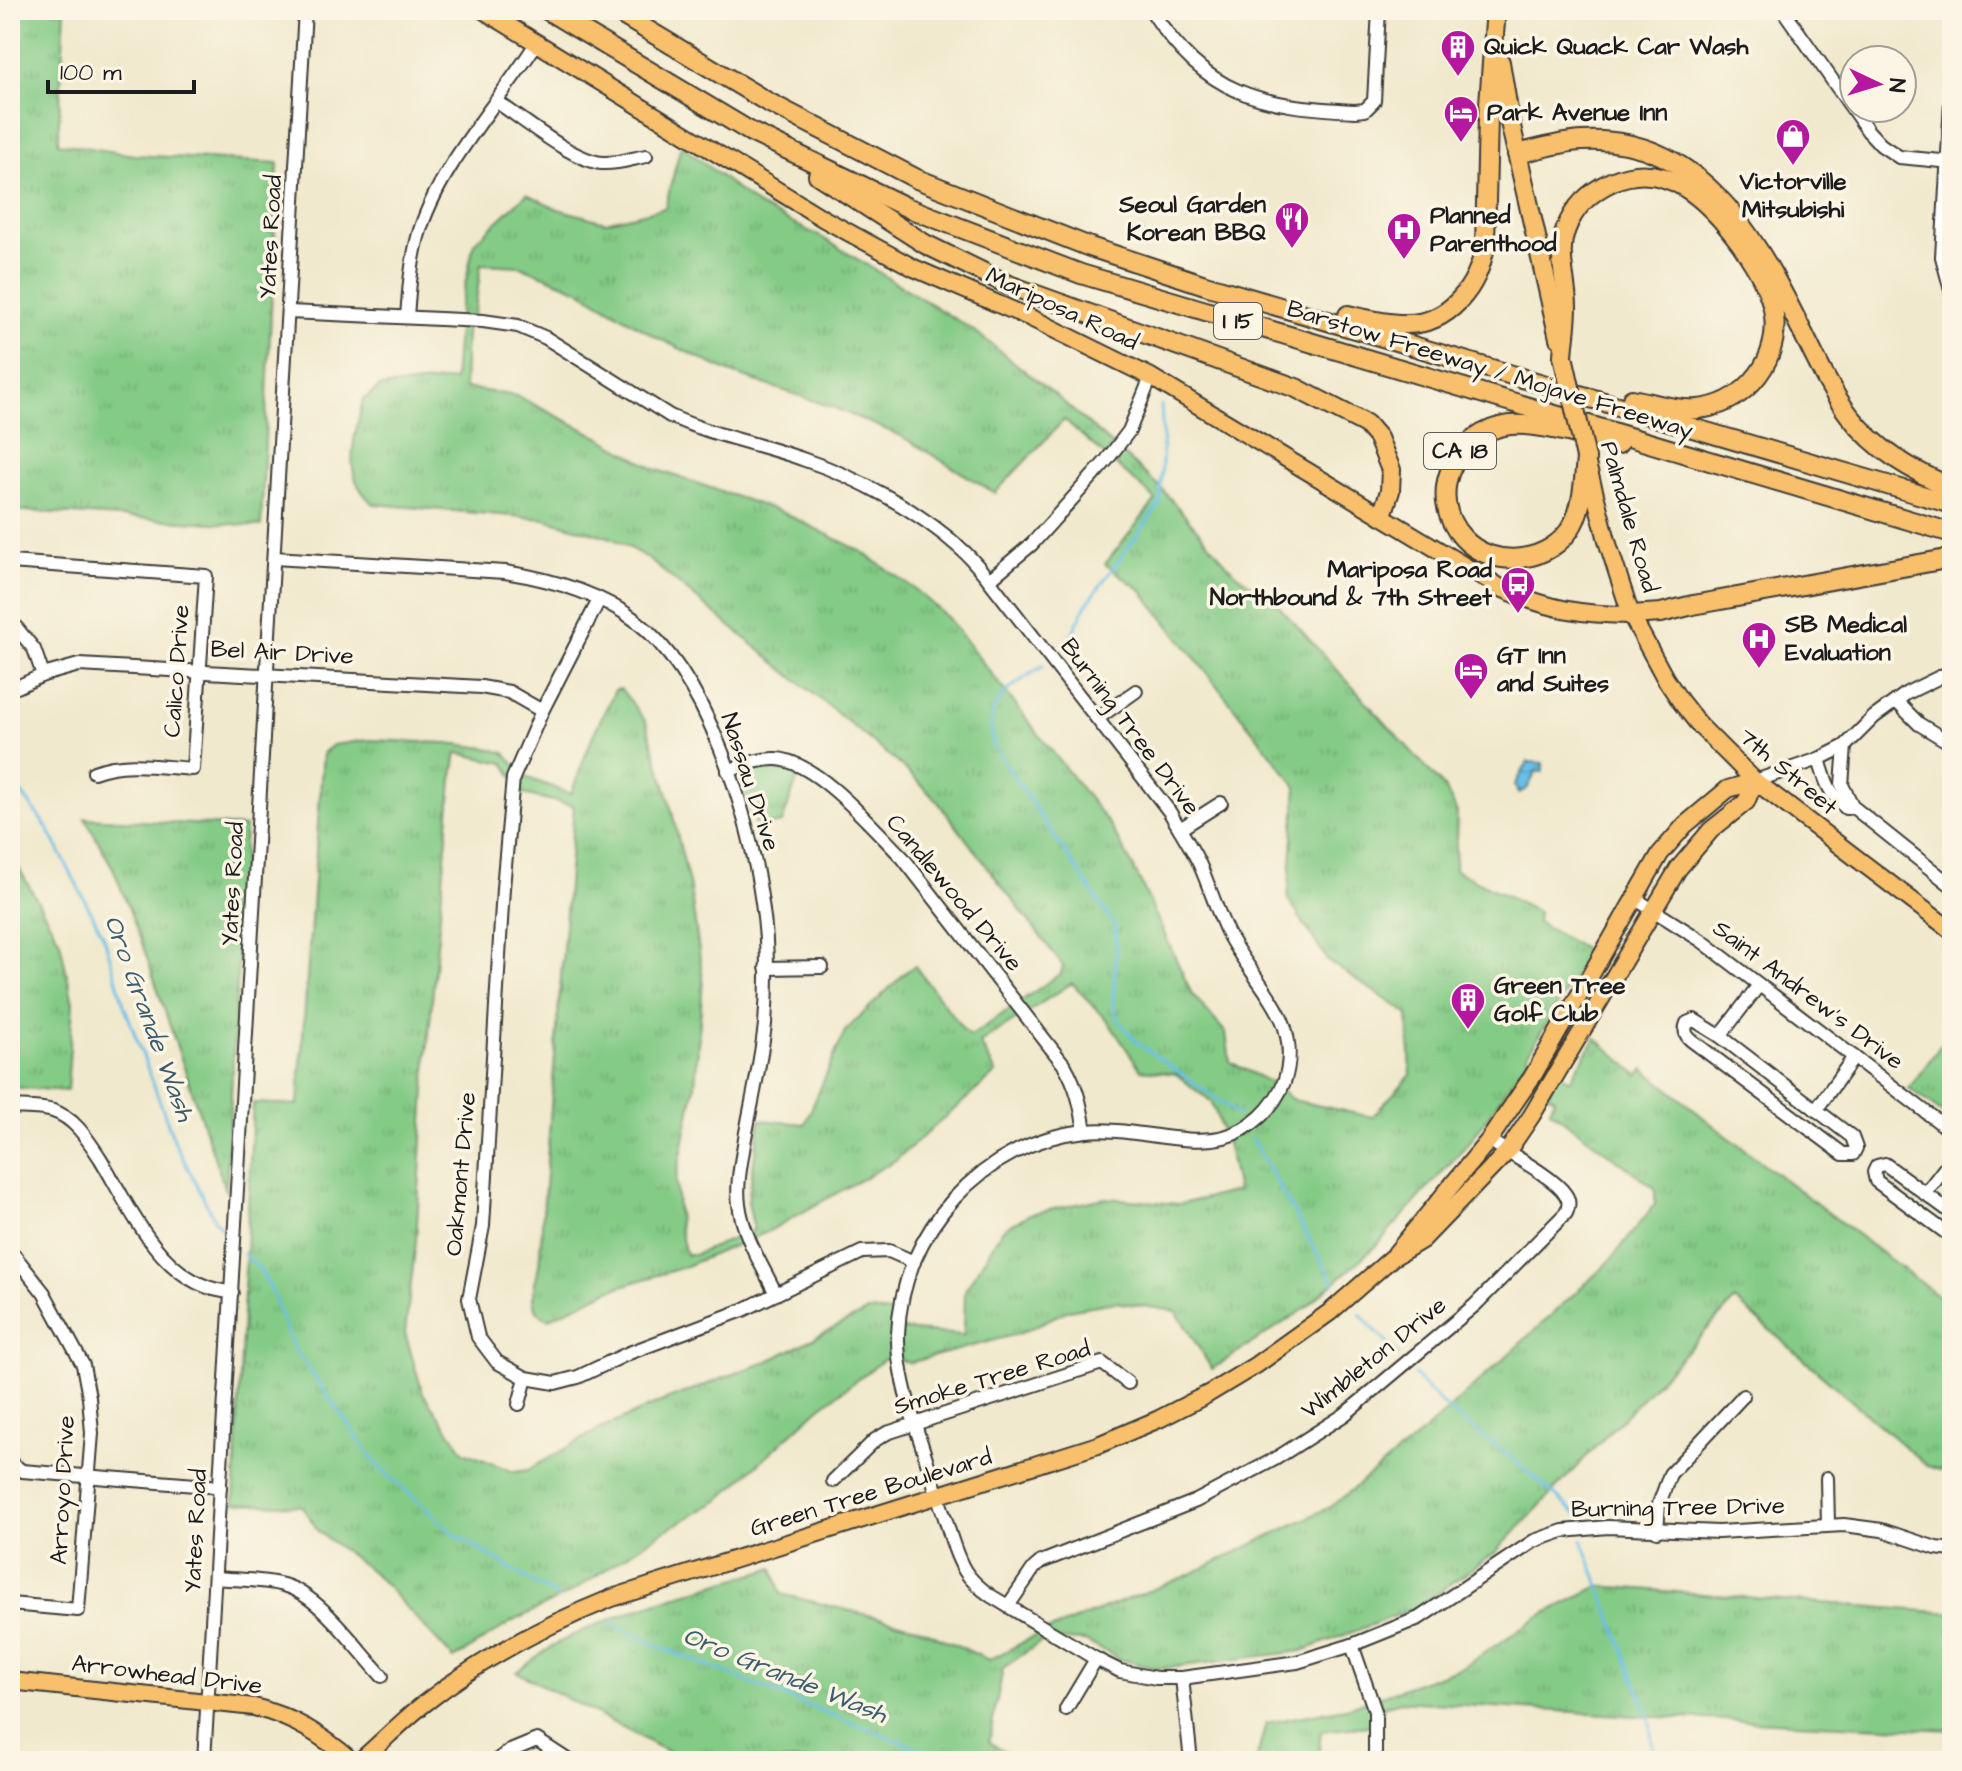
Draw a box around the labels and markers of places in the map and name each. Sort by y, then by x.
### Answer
building icon: Quick Quack Car Wash [1439,28,1477,78]
place label: Quick Quack Car Wash [1484,30,1749,64]
hotel icon: Park Avenue Inn [1442,94,1480,144]
place label: Park Avenue Inn [1487,96,1667,130]
shop icon: Victorville Mitsubishi [1774,117,1812,167]
place label: Victorville Mitsubishi [1739,165,1846,227]
place label: Seoul Garden Korean BBQ [1118,188,1266,250]
place label: Planned Parenthood [1430,199,1557,261]
restaurant icon: Seoul Garden Korean BBQ [1273,200,1311,250]
hospital icon: Planned Parenthood [1385,211,1423,261]
place label: Mariposa Road Northbound & 7th Street [1210,553,1493,615]
bus stop icon: Mariposa Road Northbound & 7th Street [1499,565,1537,615]
place label: SB Medical Evaluation [1784,608,1907,670]
hospital icon: SB Medical Evaluation [1740,620,1778,670]
place label: GT Inn and Suites [1496,639,1609,701]
hotel icon: GT Inn and Suites [1452,651,1490,701]
place label: Green Tree Golf Club [1494,969,1626,1031]
building icon: Green Tree Golf Club [1449,981,1487,1031]

